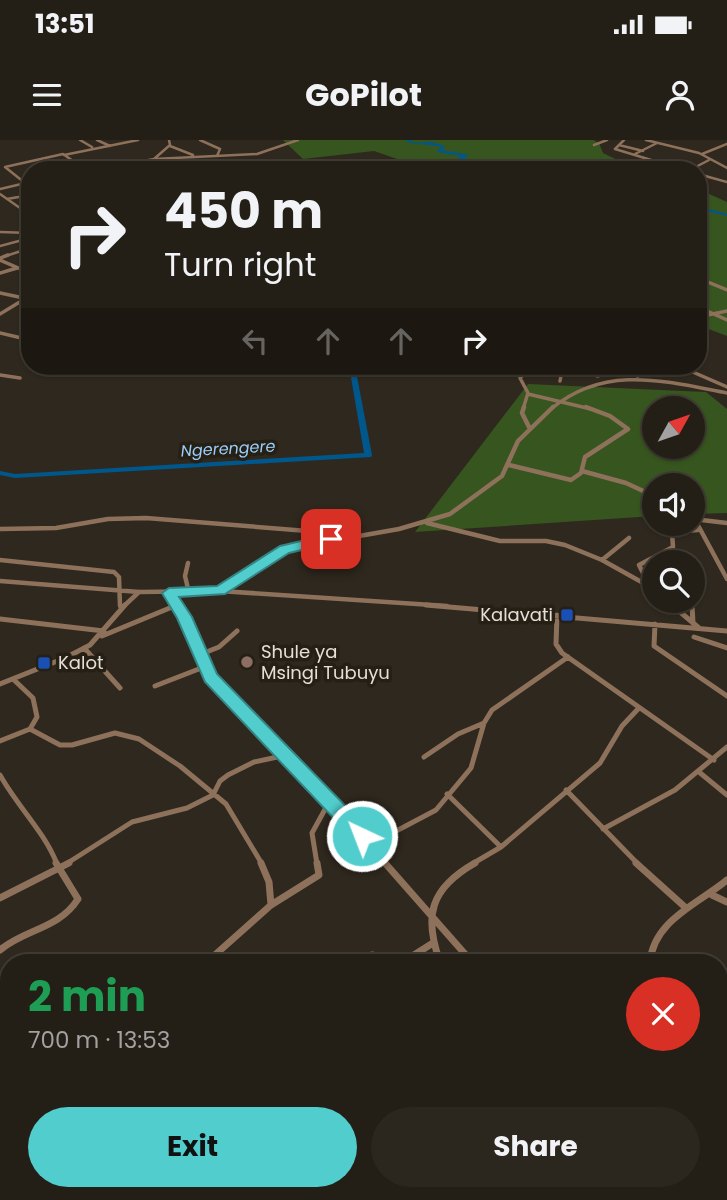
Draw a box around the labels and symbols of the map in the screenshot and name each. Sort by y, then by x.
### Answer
north arrow [642,396,705,458]
water label: Ngerengere [180,435,276,462]
pin [301,509,361,569]
place label: Kalavati [480,602,553,627]
marker: Kalavati [559,607,575,623]
place label: Shule ya Msingi Tubuyu [261,639,390,685]
place label: Kalot [58,650,103,675]
marker: Shule ya Msingi Tubuyu [239,654,255,670]
marker: Kalot [36,655,52,671]
position arrow [325,799,399,873]

